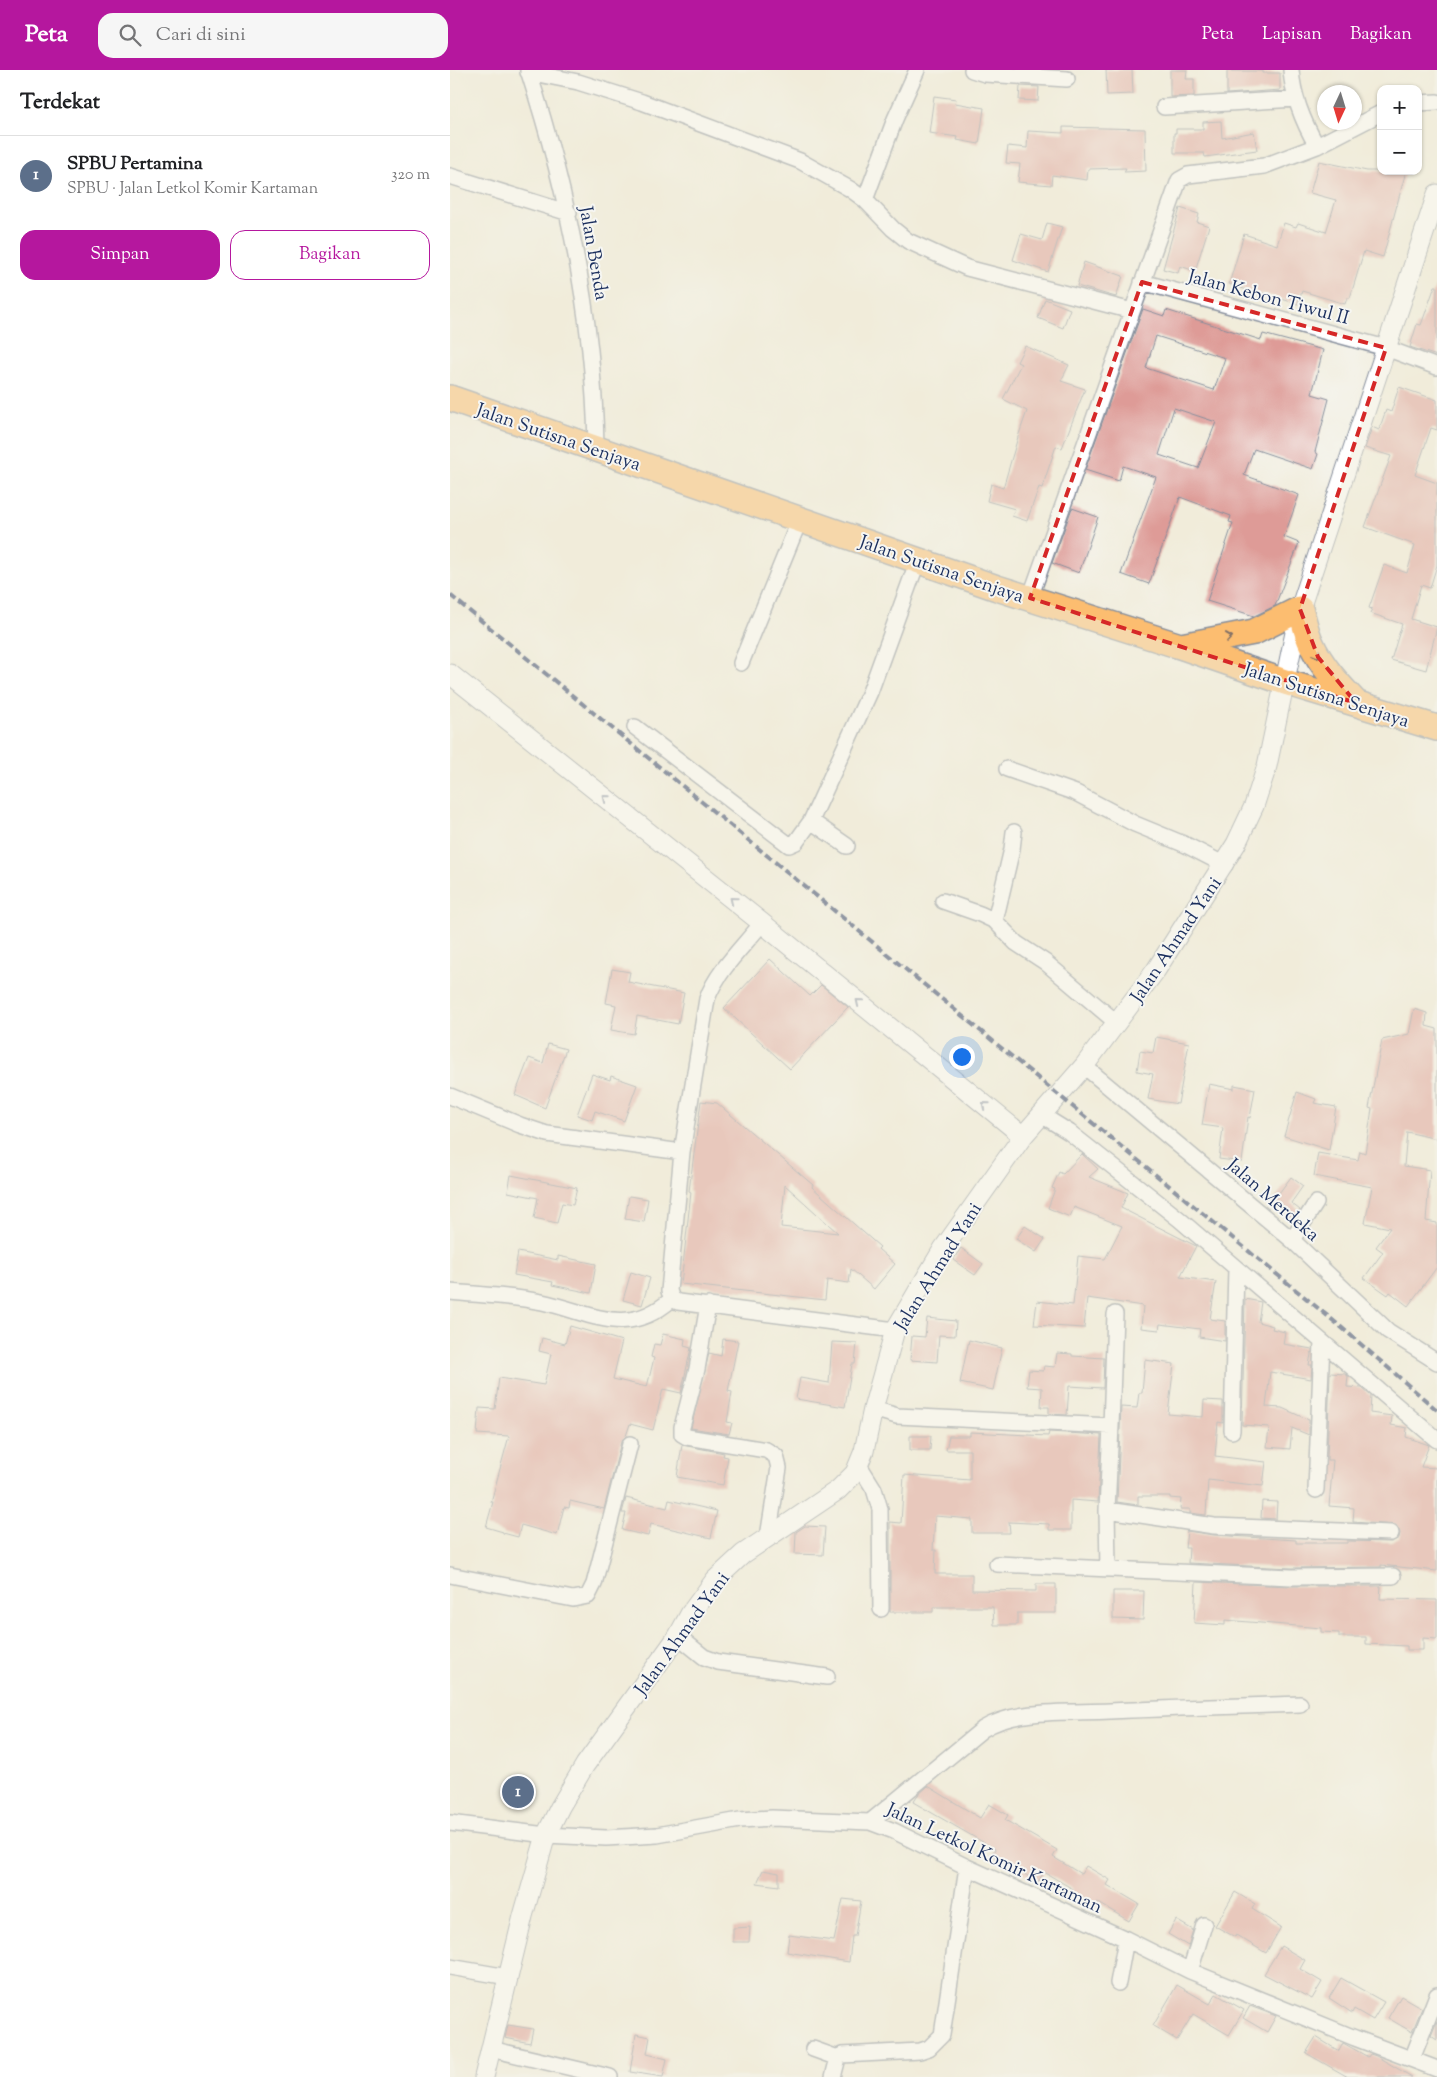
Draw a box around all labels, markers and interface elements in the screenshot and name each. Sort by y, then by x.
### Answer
search box [98,13,448,58]
text: Peta [25,18,68,52]
icon: search [116,21,144,49]
text: Cari di sini [156,22,246,49]
text: Peta [1202,22,1234,48]
text: Lapisan [1262,22,1322,48]
text: Bagikan [1350,22,1412,48]
north arrow [1317,85,1362,130]
map controls [1377,85,1422,175]
button: + [1377,85,1422,130]
text: Terdekat [20,88,100,118]
button: − [1377,130,1422,175]
text: SPBU Pertamina [67,151,203,178]
text: 1 [33,164,39,187]
text: 320 m [391,164,430,187]
text: SPBU · Jalan Letkol Komir Kartaman [67,178,318,201]
street label: Jalan Benda [571,203,614,303]
button: Simpan [20,230,220,280]
button: Bagikan [230,230,430,280]
street label: Jalan Kebon Tiwul II [1184,264,1352,333]
street label: Jalan Sutisna Senjaya [471,397,644,479]
street label: Jalan Sutisna Senjaya [854,529,1027,611]
one-way arrow [1226,632,1234,643]
one-way arrow [1311,649,1321,658]
street label: Jalan Sutisna Senjaya [1239,657,1413,736]
one-way arrow [602,795,611,804]
street label: Jalan Ahmad Yani [1124,872,1229,1010]
one-way arrow [729,896,738,905]
one-way arrow [856,1000,865,1008]
your location [949,1044,975,1070]
one-way arrow [982,1102,991,1110]
street label: Jalan Merdeka [1219,1152,1325,1249]
street label: Jalan Ahmad Yani [888,1198,989,1338]
street label: Jalan Ahmad Yani [628,1567,737,1703]
pin: 1 [502,1773,534,1811]
street label: Jalan Letkol Komir Kartaman [880,1797,1107,1921]

